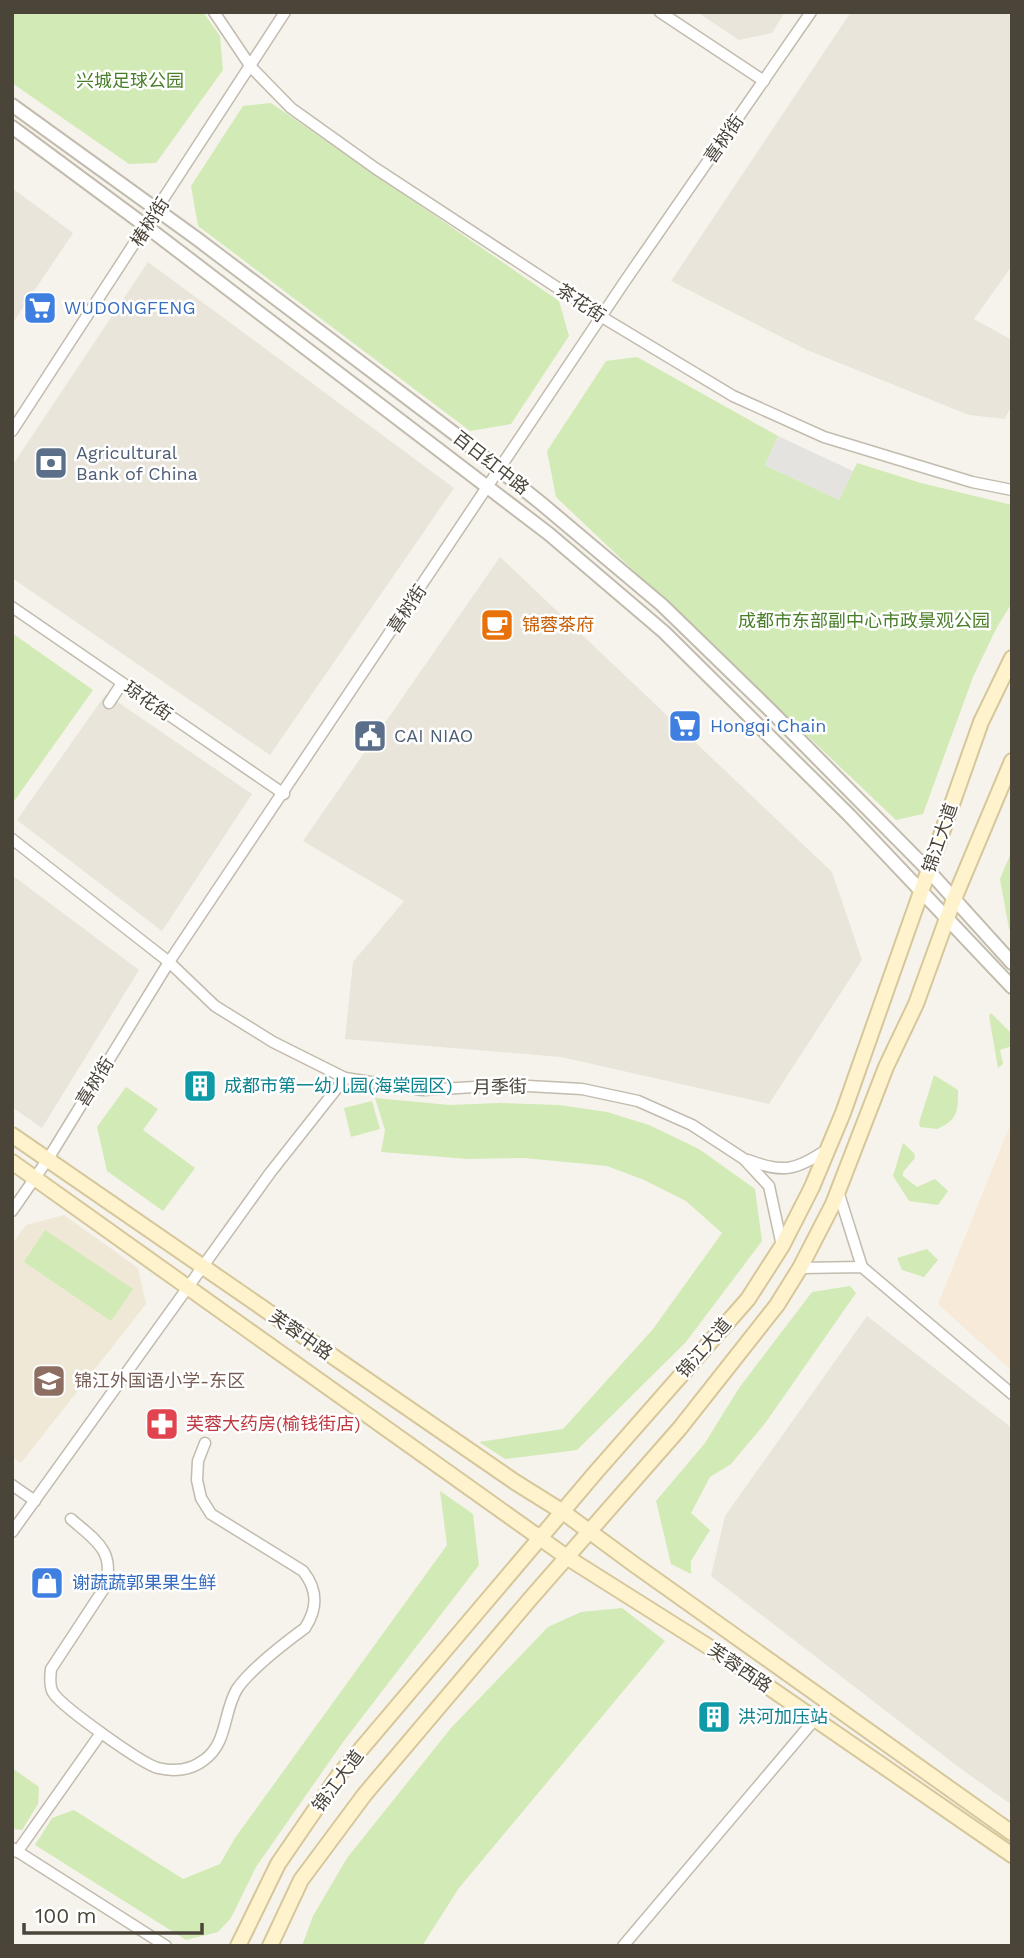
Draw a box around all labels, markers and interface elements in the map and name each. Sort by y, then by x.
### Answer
park label: 兴城足球公园 [76,70,184,91]
street label: 喜树街 [700,111,748,167]
street label: 椿树街 [126,193,173,250]
street label: 茶花街 [553,279,610,326]
supermarket icon: WUDONGFENG [21,289,59,327]
place label: WUDONGFENG [64,297,195,318]
street label: 百日红中路 [449,427,533,499]
place label: Agricultural Bank of China [76,442,198,484]
bank icon: Agricultural Bank of China [32,444,70,482]
street label: 喜树街 [383,580,430,637]
cafe icon: 锦蓉茶府 [478,606,516,644]
park label: 成都市东部副中心市政景观公园 [738,610,990,631]
place label: 锦蓉茶府 [522,614,594,635]
street label: 琼花街 [120,677,176,725]
supermarket icon: Hongqi Chain [666,707,704,745]
place label: Hongqi Chain [710,715,826,736]
public building icon: CAI NIAO [351,717,389,755]
place label: CAI NIAO [394,725,473,746]
street label: 锦江大道 [918,800,961,875]
street label: 喜树街 [71,1053,118,1110]
building icon: 成都市第一幼儿园(海棠园区) [181,1067,219,1105]
place label: 成都市第一幼儿园(海棠园区) [224,1075,453,1096]
street label: 月季街 [473,1076,527,1097]
street label: 芙蓉中路 [266,1305,337,1364]
street label: 锦江大道 [672,1314,735,1382]
school or university icon: 锦江外国语小学-东区 [30,1362,68,1400]
place label: 锦江外国语小学-东区 [74,1370,245,1391]
pharmacy icon: 芙蓉大药房(榆钱街店) [143,1405,181,1443]
place label: 芙蓉大药房(榆钱街店) [186,1413,361,1434]
shop icon: 谢蔬蔬郭果果生鲜 [28,1564,66,1602]
place label: 谢蔬蔬郭果果生鲜 [72,1572,216,1593]
street label: 芙蓉西路 [705,1639,776,1696]
building icon: 洪河加压站 [695,1698,733,1736]
place label: 洪河加压站 [738,1706,828,1727]
street label: 锦江大道 [308,1746,368,1816]
scale bar [24,1892,203,1936]
text: 100 m [35,1903,97,1928]

